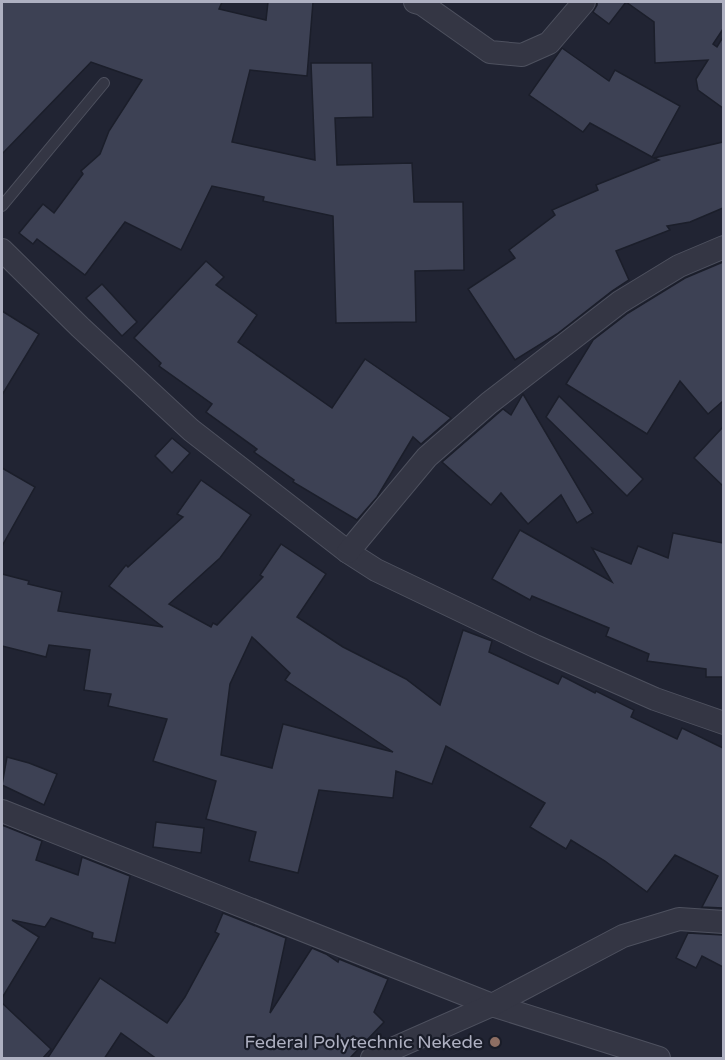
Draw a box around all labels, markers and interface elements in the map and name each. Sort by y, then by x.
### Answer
place label: Federal Polytechnic Nekede [245,1031,483,1053]
marker: Federal Polytechnic Nekede [488,1035,502,1049]

